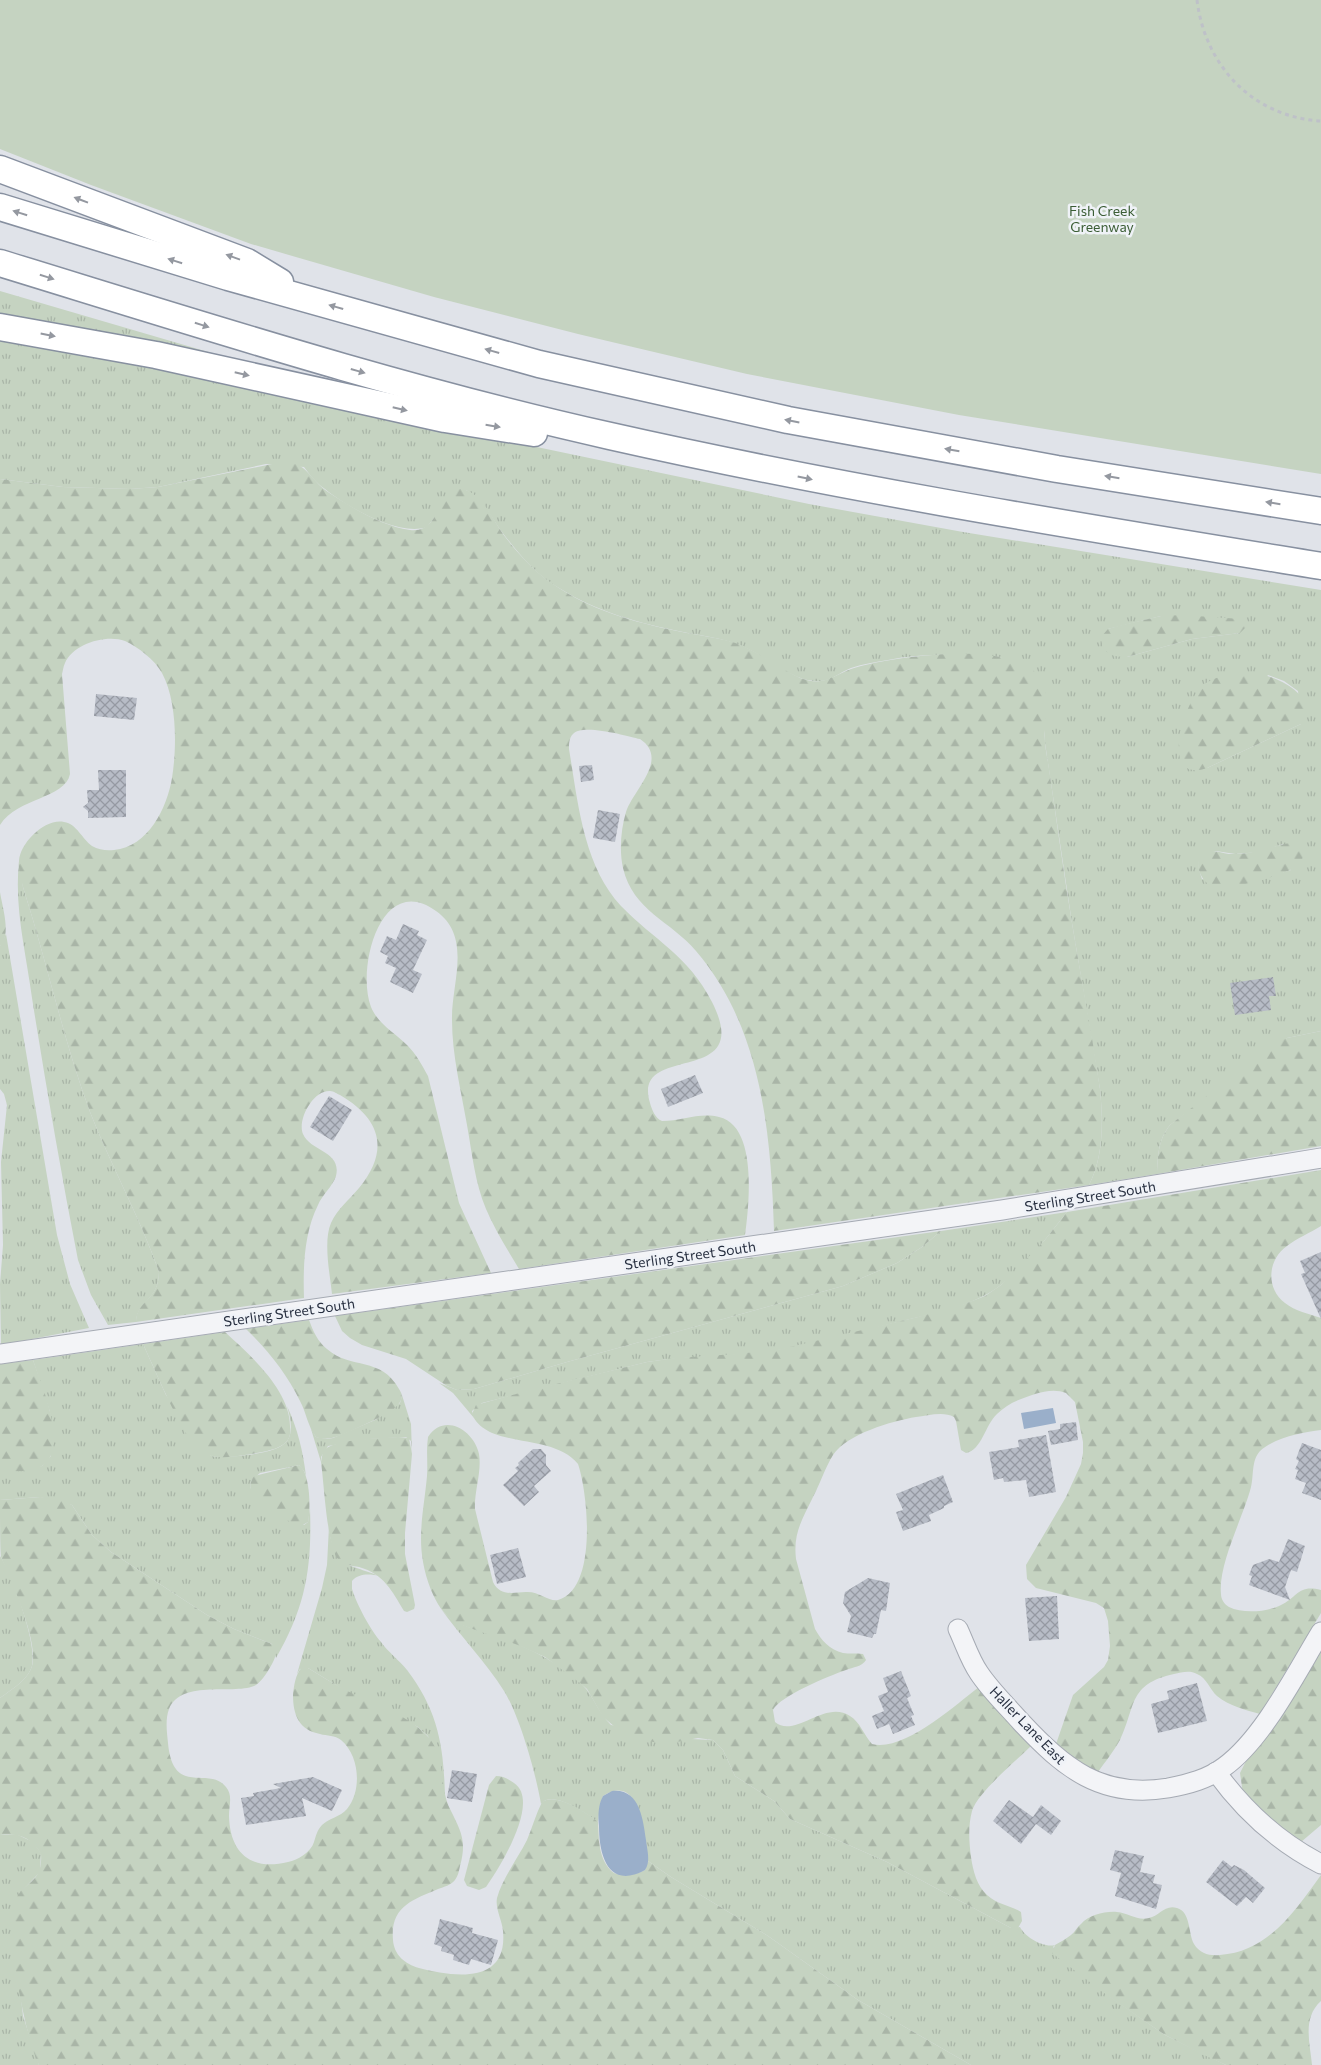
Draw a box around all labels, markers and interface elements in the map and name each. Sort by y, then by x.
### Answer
one-way arrow [73,196,88,204]
park label: Fish Creek Greenway [1069,202,1135,235]
one-way arrow [12,208,27,216]
one-way arrow [225,253,240,261]
one-way arrow [167,256,182,264]
one-way arrow [39,274,54,282]
one-way arrow [328,303,344,311]
one-way arrow [195,321,210,329]
one-way arrow [40,332,56,340]
one-way arrow [485,347,500,355]
one-way arrow [351,367,366,375]
one-way arrow [234,370,250,378]
one-way arrow [393,405,408,413]
one-way arrow [784,416,800,424]
one-way arrow [486,423,502,431]
one-way arrow [944,446,960,454]
one-way arrow [1104,473,1120,481]
one-way arrow [798,474,813,482]
one-way arrow [1265,499,1281,507]
street label: Sterling Street South [1023,1177,1157,1215]
street label: Sterling Street South [623,1237,757,1273]
street label: Sterling Street South [222,1294,356,1330]
street label: Haller Lane East [987,1683,1070,1768]

